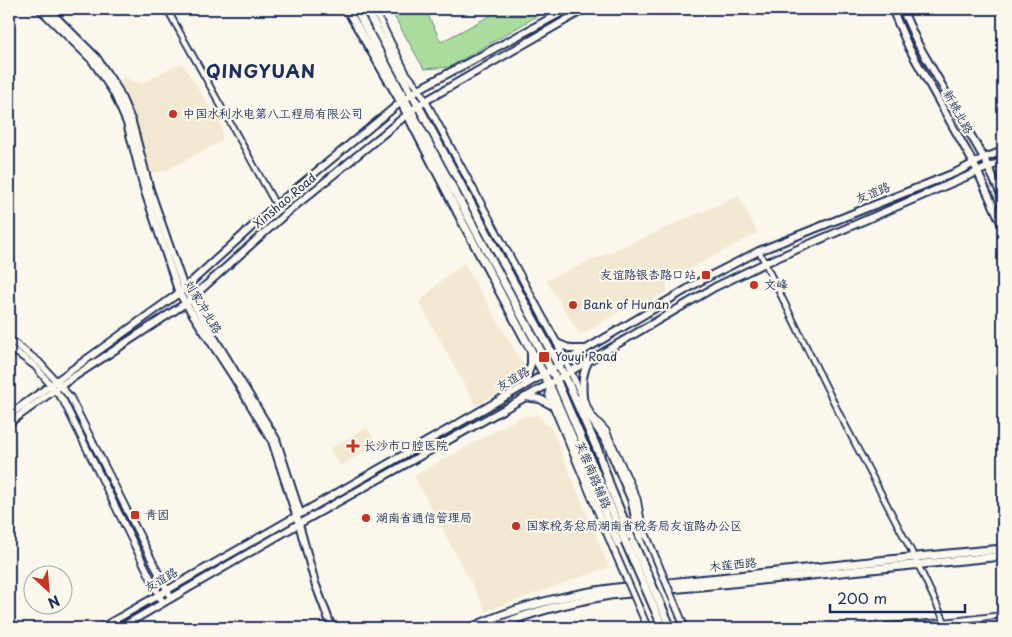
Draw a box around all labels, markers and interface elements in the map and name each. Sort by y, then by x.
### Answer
district label: QINGYUAN [206,57,316,84]
street label: 新姚北路 [939,86,978,137]
place label: 中国水利水电第八工程局有限公司 [183,104,363,122]
marker: 中国水利水电第八工程局有限公司 [167,108,179,120]
street label: Xinshao Road [249,169,320,232]
street label: 友谊路 [853,177,893,207]
place label: 友谊路银杏路口站 [600,265,696,283]
marker: 友谊路银杏路口站 [700,269,712,281]
place label: 文峰 [764,275,788,293]
street label: 刘家冲北路 [181,276,227,337]
marker: 文峰 [748,279,760,291]
place label: Bank of Hunan [583,295,669,313]
marker: Bank of Hunan [567,299,579,311]
place label: Youyi Road [555,347,617,365]
marker: Youyi Road [537,350,551,364]
street label: 友谊路 [492,361,533,395]
place label: 长沙市口腔医院 [364,436,448,454]
street label: 芙蓉南路辅路 [572,438,616,511]
marker: 长沙市口腔医院 [346,439,360,453]
place label: 青园 [145,505,169,523]
place label: 湖南省通信管理局 [376,508,472,526]
marker: 青园 [129,509,141,521]
marker: 湖南省通信管理局 [360,512,372,524]
place label: 国家税务总局湖南省税务局友谊路办公区 [526,516,742,534]
marker: 国家税务总局湖南省税务局友谊路办公区 [510,520,522,532]
street label: 木莲西路 [708,553,758,575]
street label: 友谊路 [140,562,181,596]
north arrow [22,564,72,614]
scale bar [830,582,964,614]
text: 200 m [837,586,887,609]
text: N [44,590,64,614]

